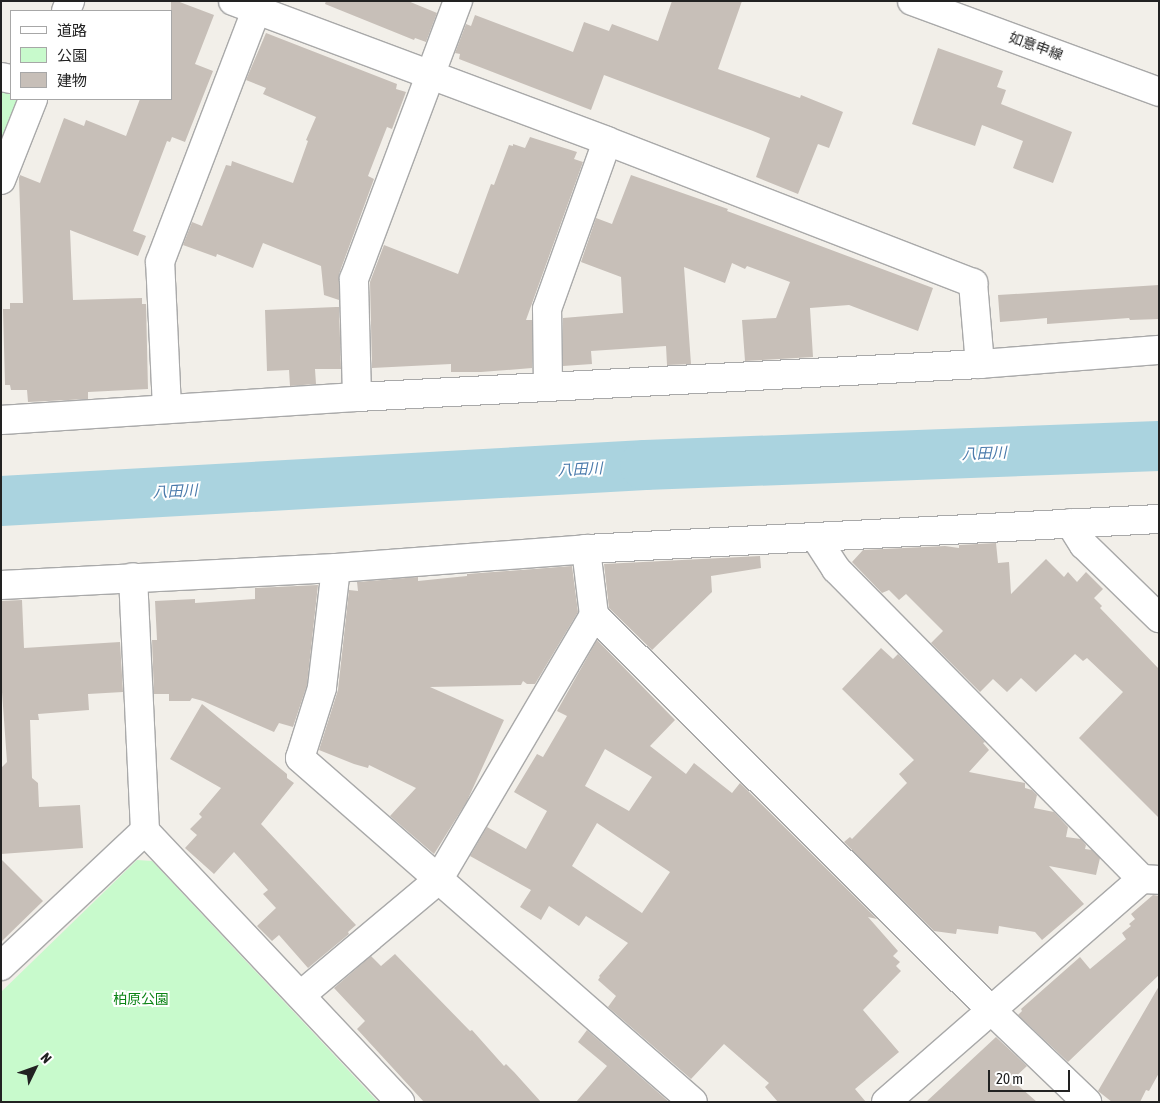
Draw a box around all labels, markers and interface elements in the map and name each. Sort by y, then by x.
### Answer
legend [10,10,172,100]
text: 道路 [57,22,87,39]
street label: 如意申線 [1007,29,1065,63]
text: 公園 [57,47,87,64]
text: 建物 [57,72,87,89]
water label: 八田川 [961,443,1007,463]
water label: 八田川 [557,459,603,479]
water label: 八田川 [152,481,198,501]
park label: 柏原公園 [113,991,169,1007]
north arrow [10,1043,60,1093]
text: N [37,1050,55,1066]
scale bar [990,1060,1072,1092]
text: 20 m [996,1070,1023,1087]

